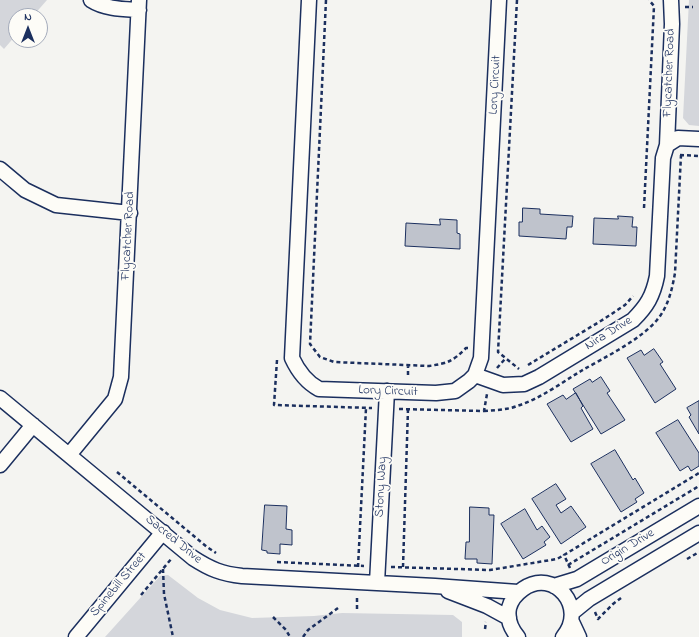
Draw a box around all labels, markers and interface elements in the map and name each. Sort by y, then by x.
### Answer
north arrow [8,8,48,48]
text: N [24,9,32,25]
street label: Flycatcher Road [661,28,679,118]
street label: Lory Circuit [487,55,505,115]
street label: Flycatcher Road [119,191,139,281]
street label: Nira Drive [583,313,635,355]
street label: Lory Circuit [358,383,418,401]
street label: Stony Way [373,456,391,518]
street label: Sacred Drive [141,512,205,568]
street label: Origin Drive [598,526,658,570]
street label: Spinebill Street [87,550,151,620]

